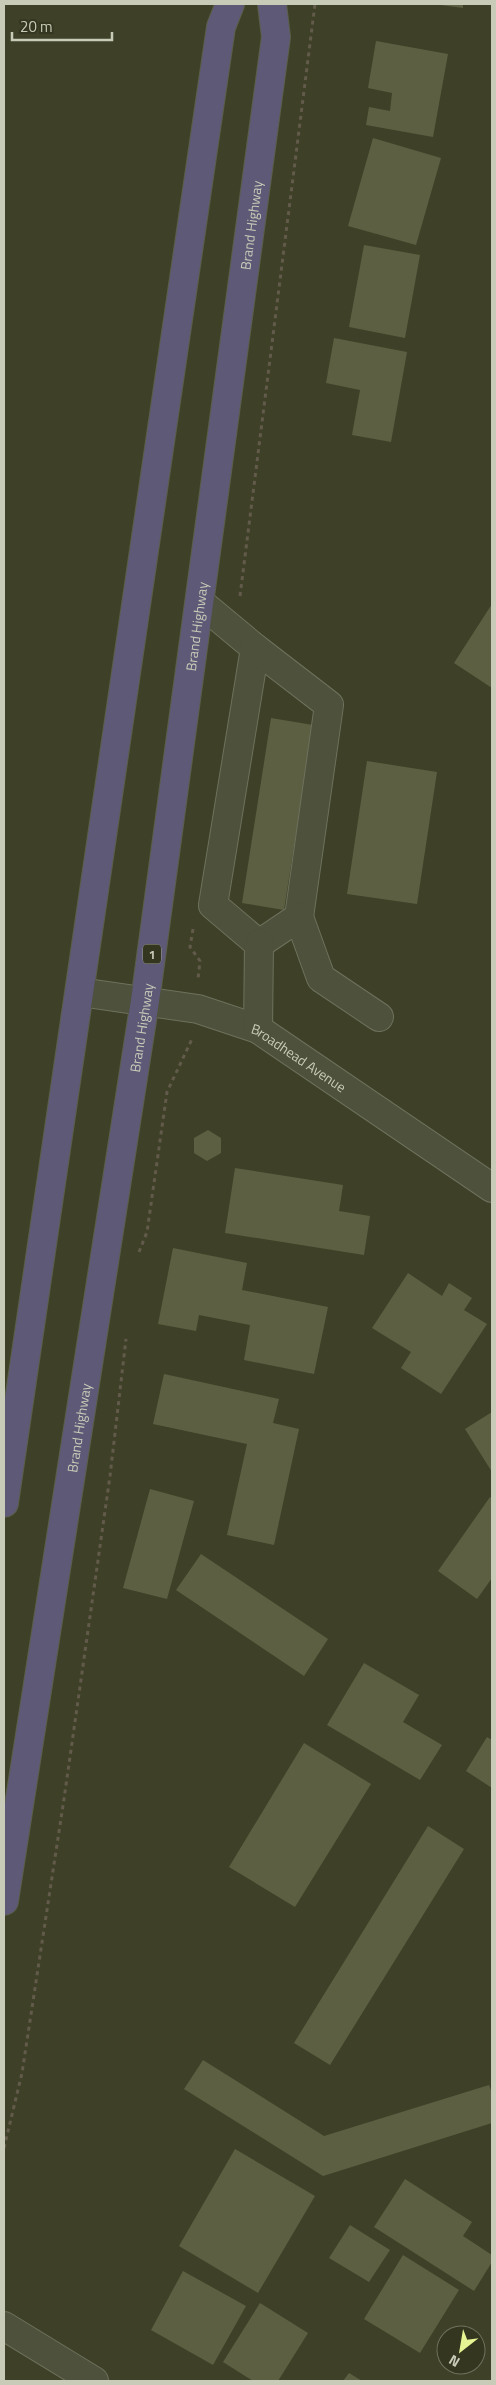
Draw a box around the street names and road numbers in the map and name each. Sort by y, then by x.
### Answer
street label: Brand Highway [234,179,267,271]
street label: Brand Highway [179,580,212,672]
road number: 1 [143,944,161,964]
street label: Brand Highway [123,981,158,1074]
street label: Broadhead Avenue [249,1017,351,1097]
street label: Brand Highway [61,1381,96,1474]

